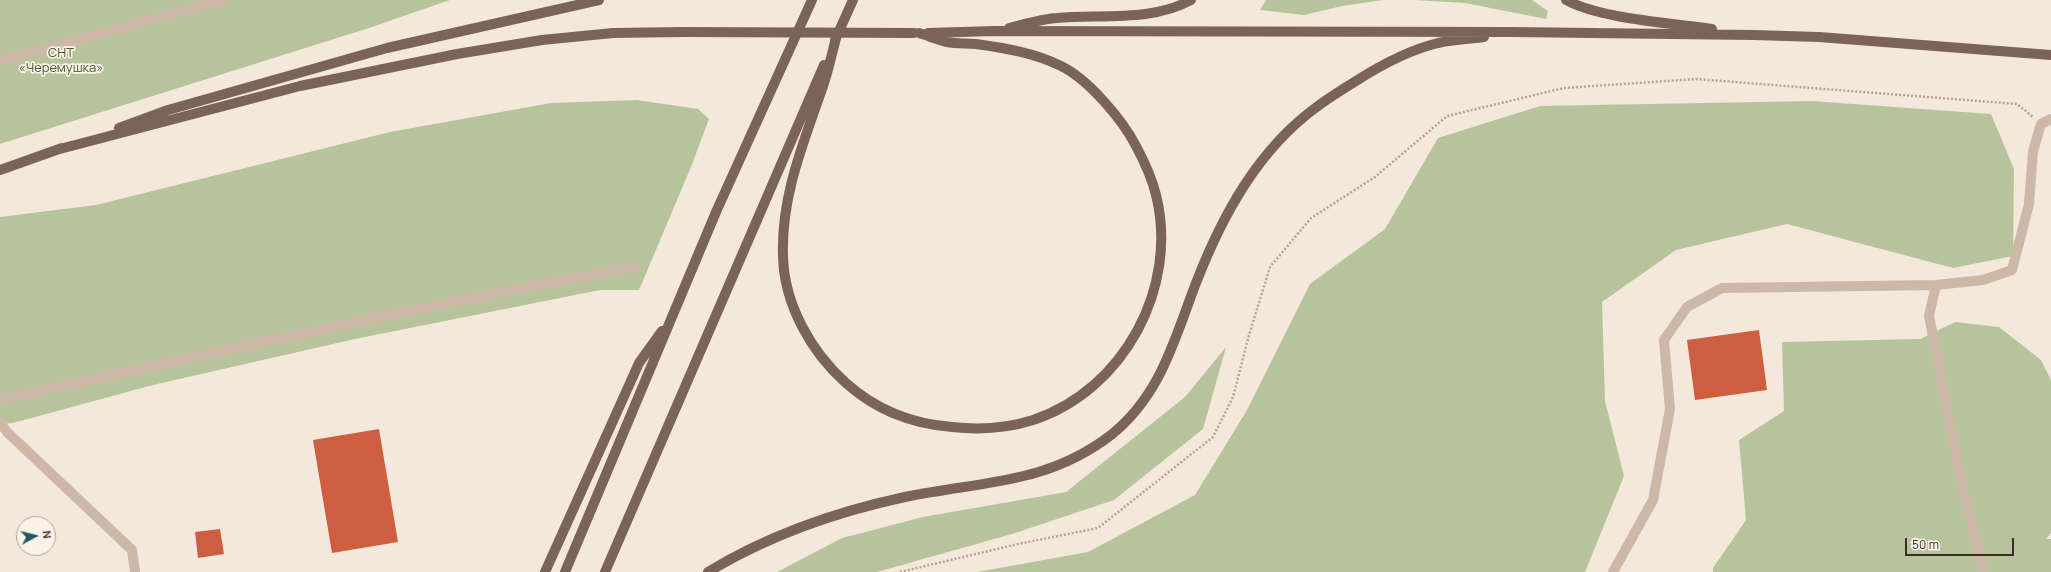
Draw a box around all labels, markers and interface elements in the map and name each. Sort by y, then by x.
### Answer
park label: СНТ «Черемушка» [19,45,103,76]
north arrow [16,516,56,556]
text: N [39,530,55,539]
scale bar [1907,530,2016,556]
text: 50 m [1912,536,1939,553]

